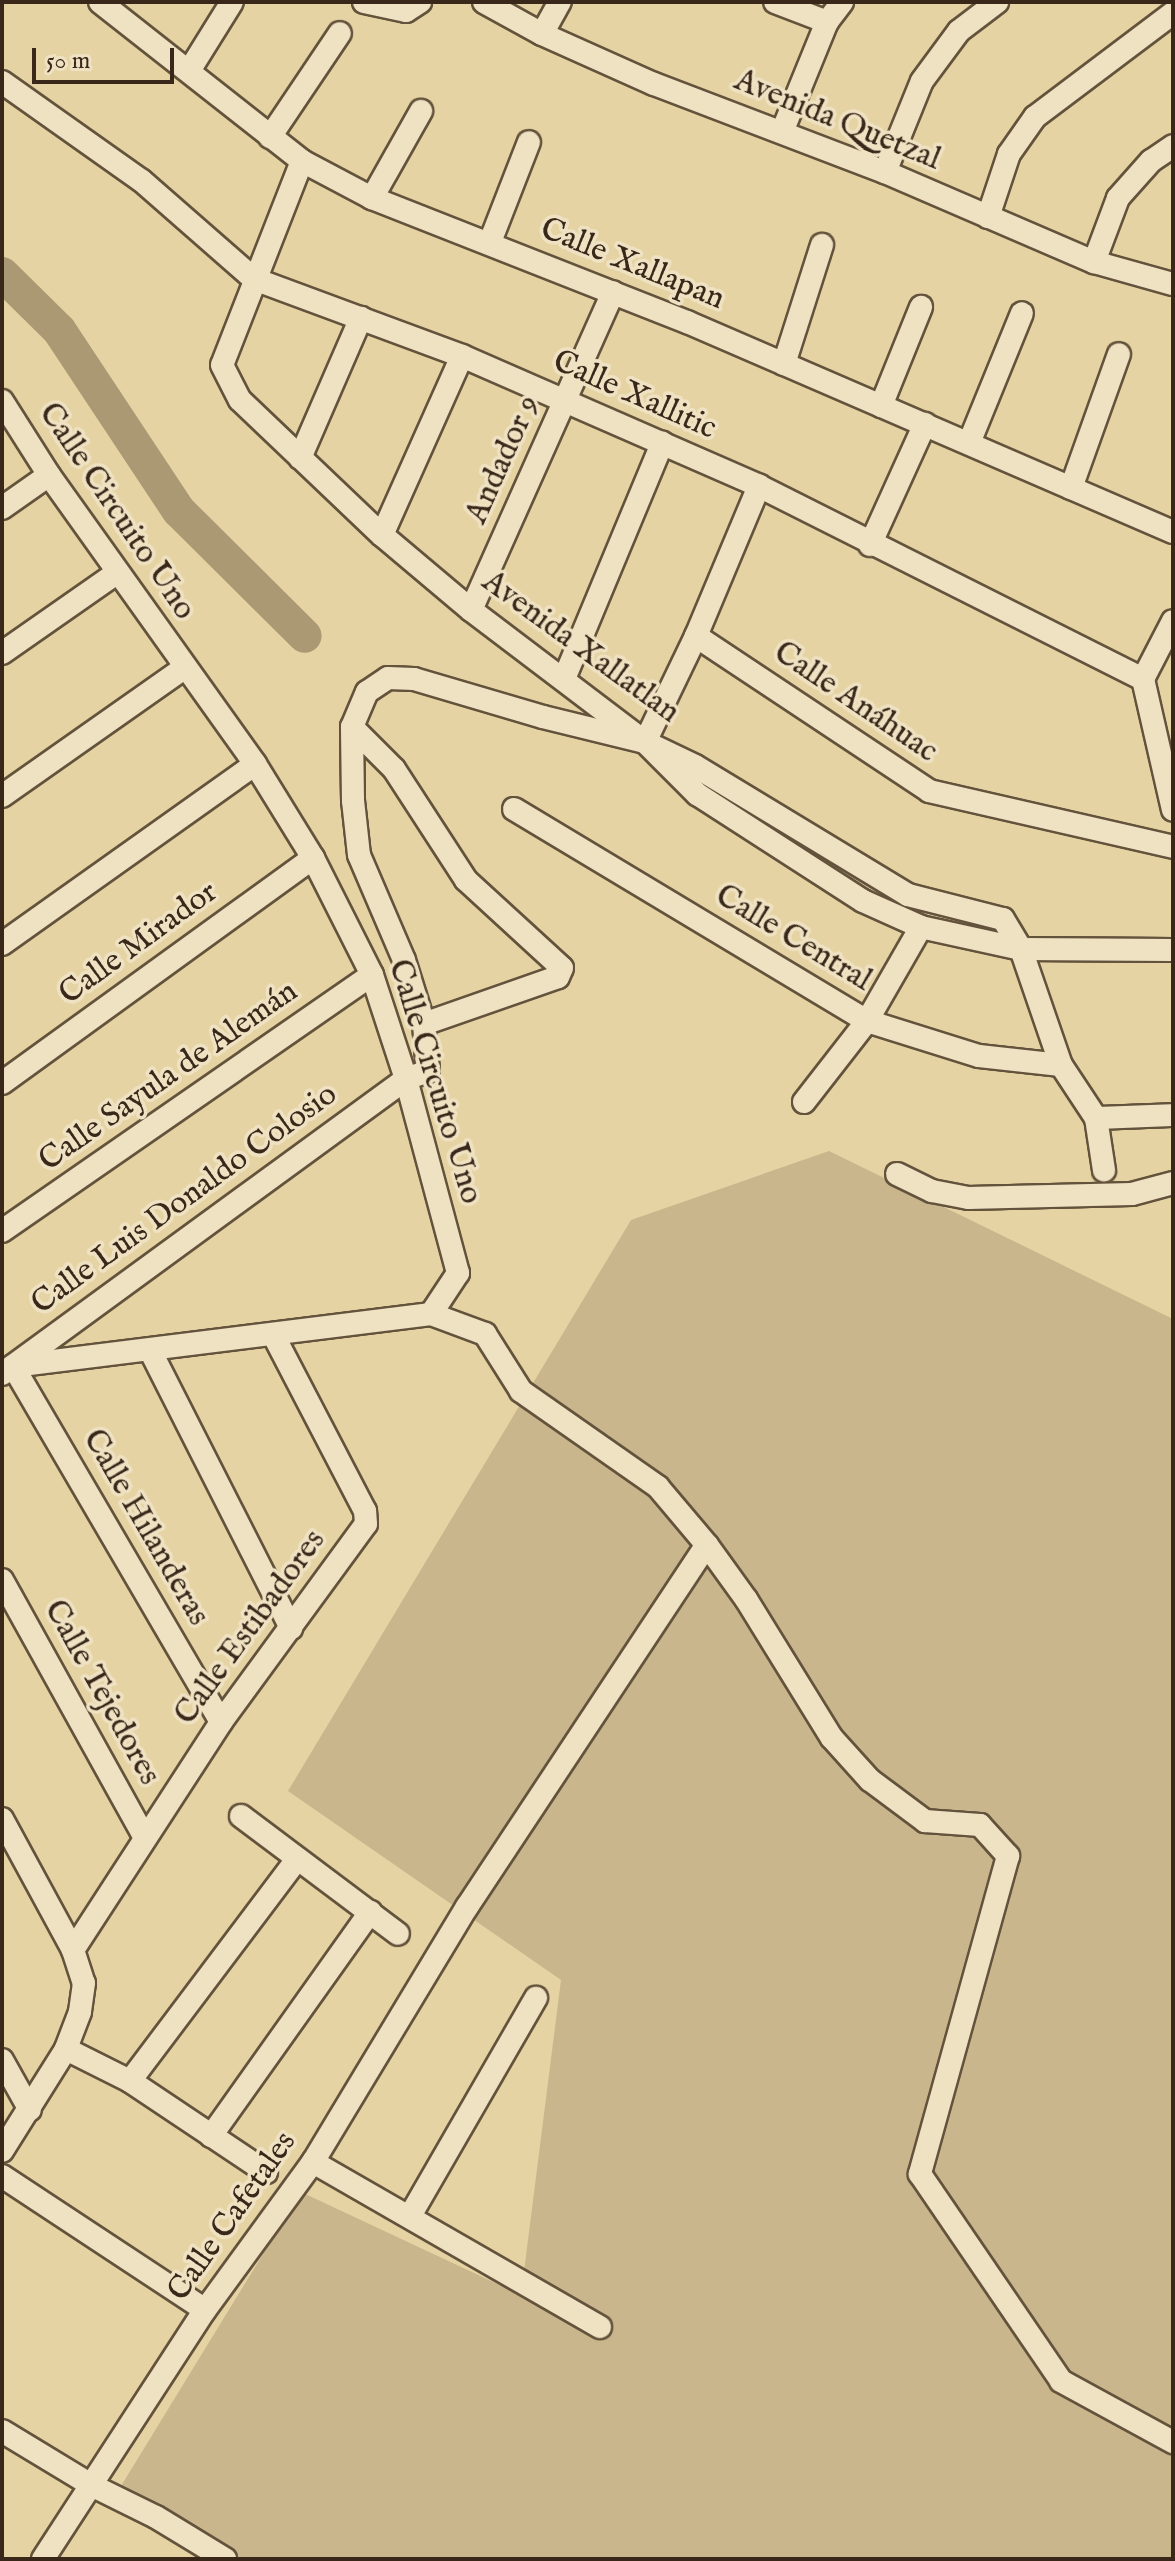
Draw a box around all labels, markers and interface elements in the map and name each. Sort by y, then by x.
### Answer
scale bar [36,32,178,82]
text: 50 m [46,46,90,77]
street label: Avenida Quetzal [728,62,946,180]
street label: Calle Xallapan [534,211,730,319]
street label: Calle Xallitic [546,343,722,449]
street label: Andador 9 [459,390,549,530]
street label: Calle Circuito Uno [29,396,203,628]
street label: Avenida Xallatlan [474,563,686,733]
street label: Calle Anáhuac [766,634,944,772]
street label: Calle Mirador [52,874,226,1014]
street label: Calle Central [708,877,878,1001]
street label: Calle Circuito Uno [379,955,489,1209]
street label: Calle Sayula de Alemán [32,973,306,1181]
street label: Calle Luis Donaldo Colosio [25,1076,345,1324]
street label: Calle Hilanderas [73,1423,217,1633]
street label: Calle Estibadores [167,1523,335,1733]
street label: Calle Tejedores [34,1594,168,1792]
street label: Calle Cafetales [160,2125,306,2309]

